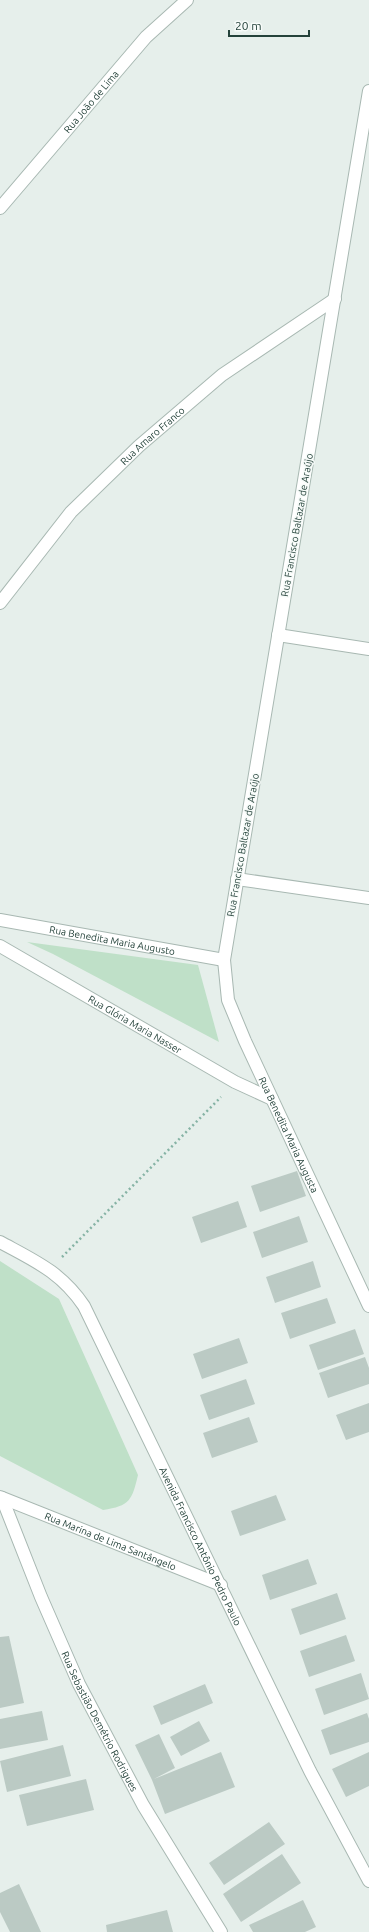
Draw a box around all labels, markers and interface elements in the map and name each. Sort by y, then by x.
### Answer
scale bar [229,12,309,38]
text: 20 m [235,19,262,32]
street label: Rua João de Lima [61,68,121,135]
street label: Rua Amaro Franco [118,404,187,467]
street label: Rua Francisco Baltazar de Araújo [279,452,315,598]
street label: Rua Francisco Baltazar de Araújo [225,772,261,918]
street label: Rua Benedita Maria Augusto [48,923,176,957]
street label: Rua Glória Maria Nasser [86,993,184,1056]
street label: Rua Benedita Maria Augusta [257,1075,321,1194]
street label: Avenida Francisco Antônio Pedro Paulo [158,1465,244,1627]
street label: Rua Marina de Lima Santângelo [43,1510,178,1572]
street label: Rua Sebastião Demétrio Rodrigues [60,1650,140,1793]

